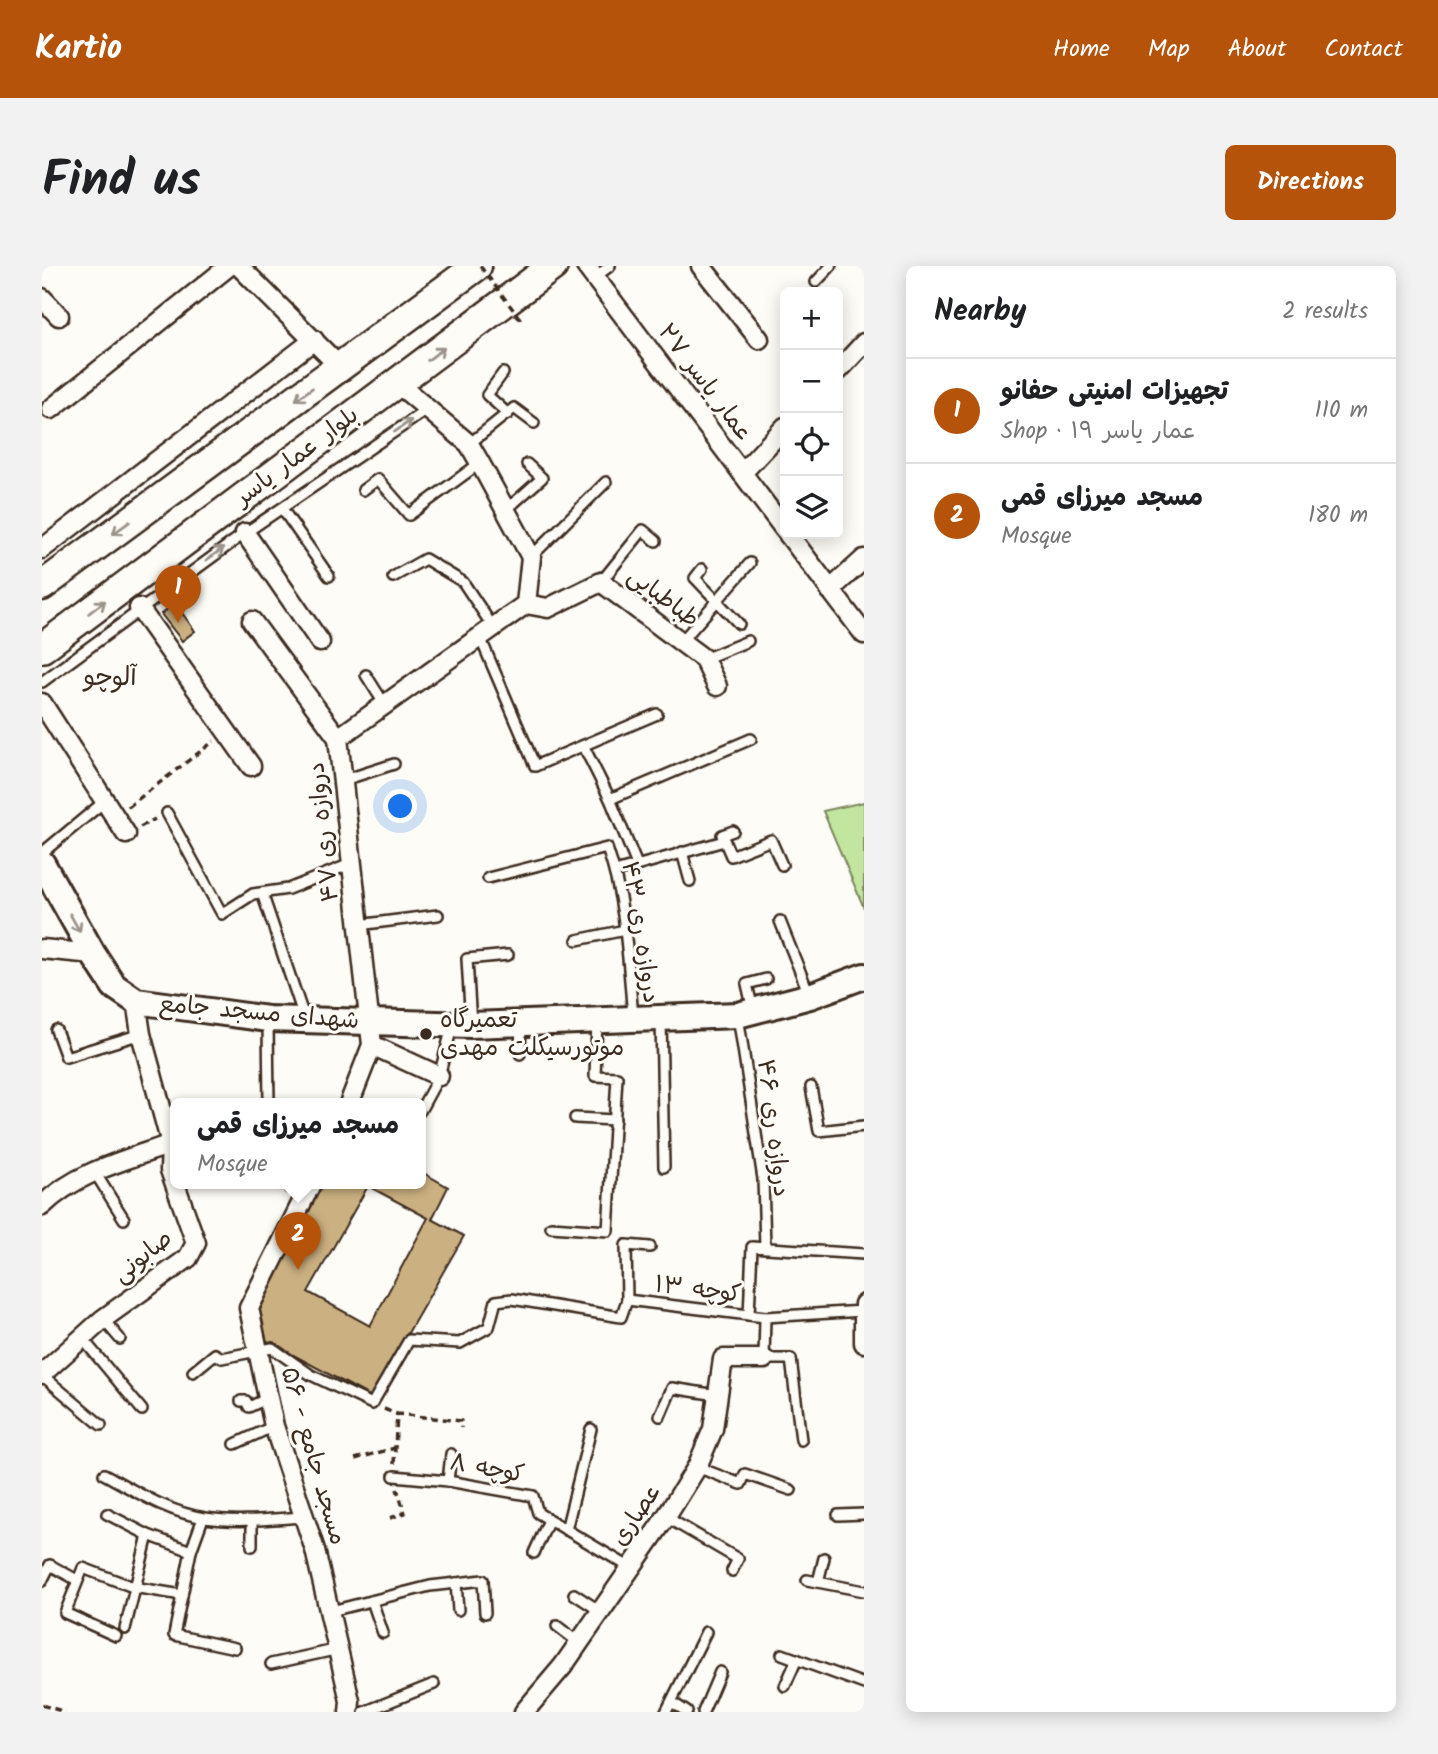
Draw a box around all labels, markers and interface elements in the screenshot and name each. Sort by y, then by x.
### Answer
text: Kartio [35,23,122,76]
text: Home [1053,30,1110,69]
text: Map [1148,30,1190,69]
text: About [1228,30,1286,69]
text: Contact [1324,30,1403,69]
text: Find us [42,143,200,221]
button: Directions [1225,145,1396,220]
map controls [780,287,843,539]
button: + [780,287,843,350]
text: Nearby [934,288,1026,336]
text: 2 results [1282,294,1368,330]
street label: عمار یاسر ۲۷ [647,315,763,451]
one-way arrow [426,346,444,361]
button: − [780,350,843,413]
text: تجهیزات امنیتی حفانو [1001,371,1228,413]
one-way arrow [295,386,314,401]
text: 1 [954,393,960,429]
text: 110 m [1315,393,1368,429]
street label: بلوار عمار یاسر [225,397,368,518]
button: locate [780,413,843,476]
text: Shop · عمار یاسر ۱۹ [1001,414,1196,450]
one-way arrow [393,419,412,434]
button: layers [780,476,843,539]
text: مسجد میرزای قمی [1001,477,1203,519]
text: 2 [950,498,964,534]
text: 180 m [1308,498,1368,534]
text: Mosque [1001,519,1072,555]
one-way arrow [112,521,131,536]
one-way arrow [205,547,224,561]
street label: طباطبایی [618,558,708,638]
pin: 1 [155,565,201,623]
one-way arrow [87,600,105,615]
district label: آلوچو [82,657,138,699]
street label: دروازه ری ۴۷ [297,760,351,904]
your location [383,789,417,823]
street label: دروازه ری ۴۳ [610,858,670,1006]
one-way arrow [68,912,82,932]
street label: شهدای مسجد جامع [157,985,361,1041]
place label: تعمیرگاه موتورسیکلت مهدی [440,1001,624,1068]
marker: تعمیرگاه موتورسیکلت مهدی [418,1026,434,1042]
street label: دروازه ری ۴۶ [745,1057,801,1199]
popup [170,1098,426,1189]
text: مسجد میرزای قمی [197,1105,399,1147]
text: Mosque [197,1147,268,1183]
pin: 2 [275,1212,321,1270]
street label: صابونی [104,1220,182,1294]
street label: کوچه ۱۳ [652,1265,744,1315]
street label: ۵۶ - مسجد جامع [269,1362,357,1550]
street label: کوچه ۸ [447,1443,527,1495]
street label: عصاری [601,1475,673,1555]

